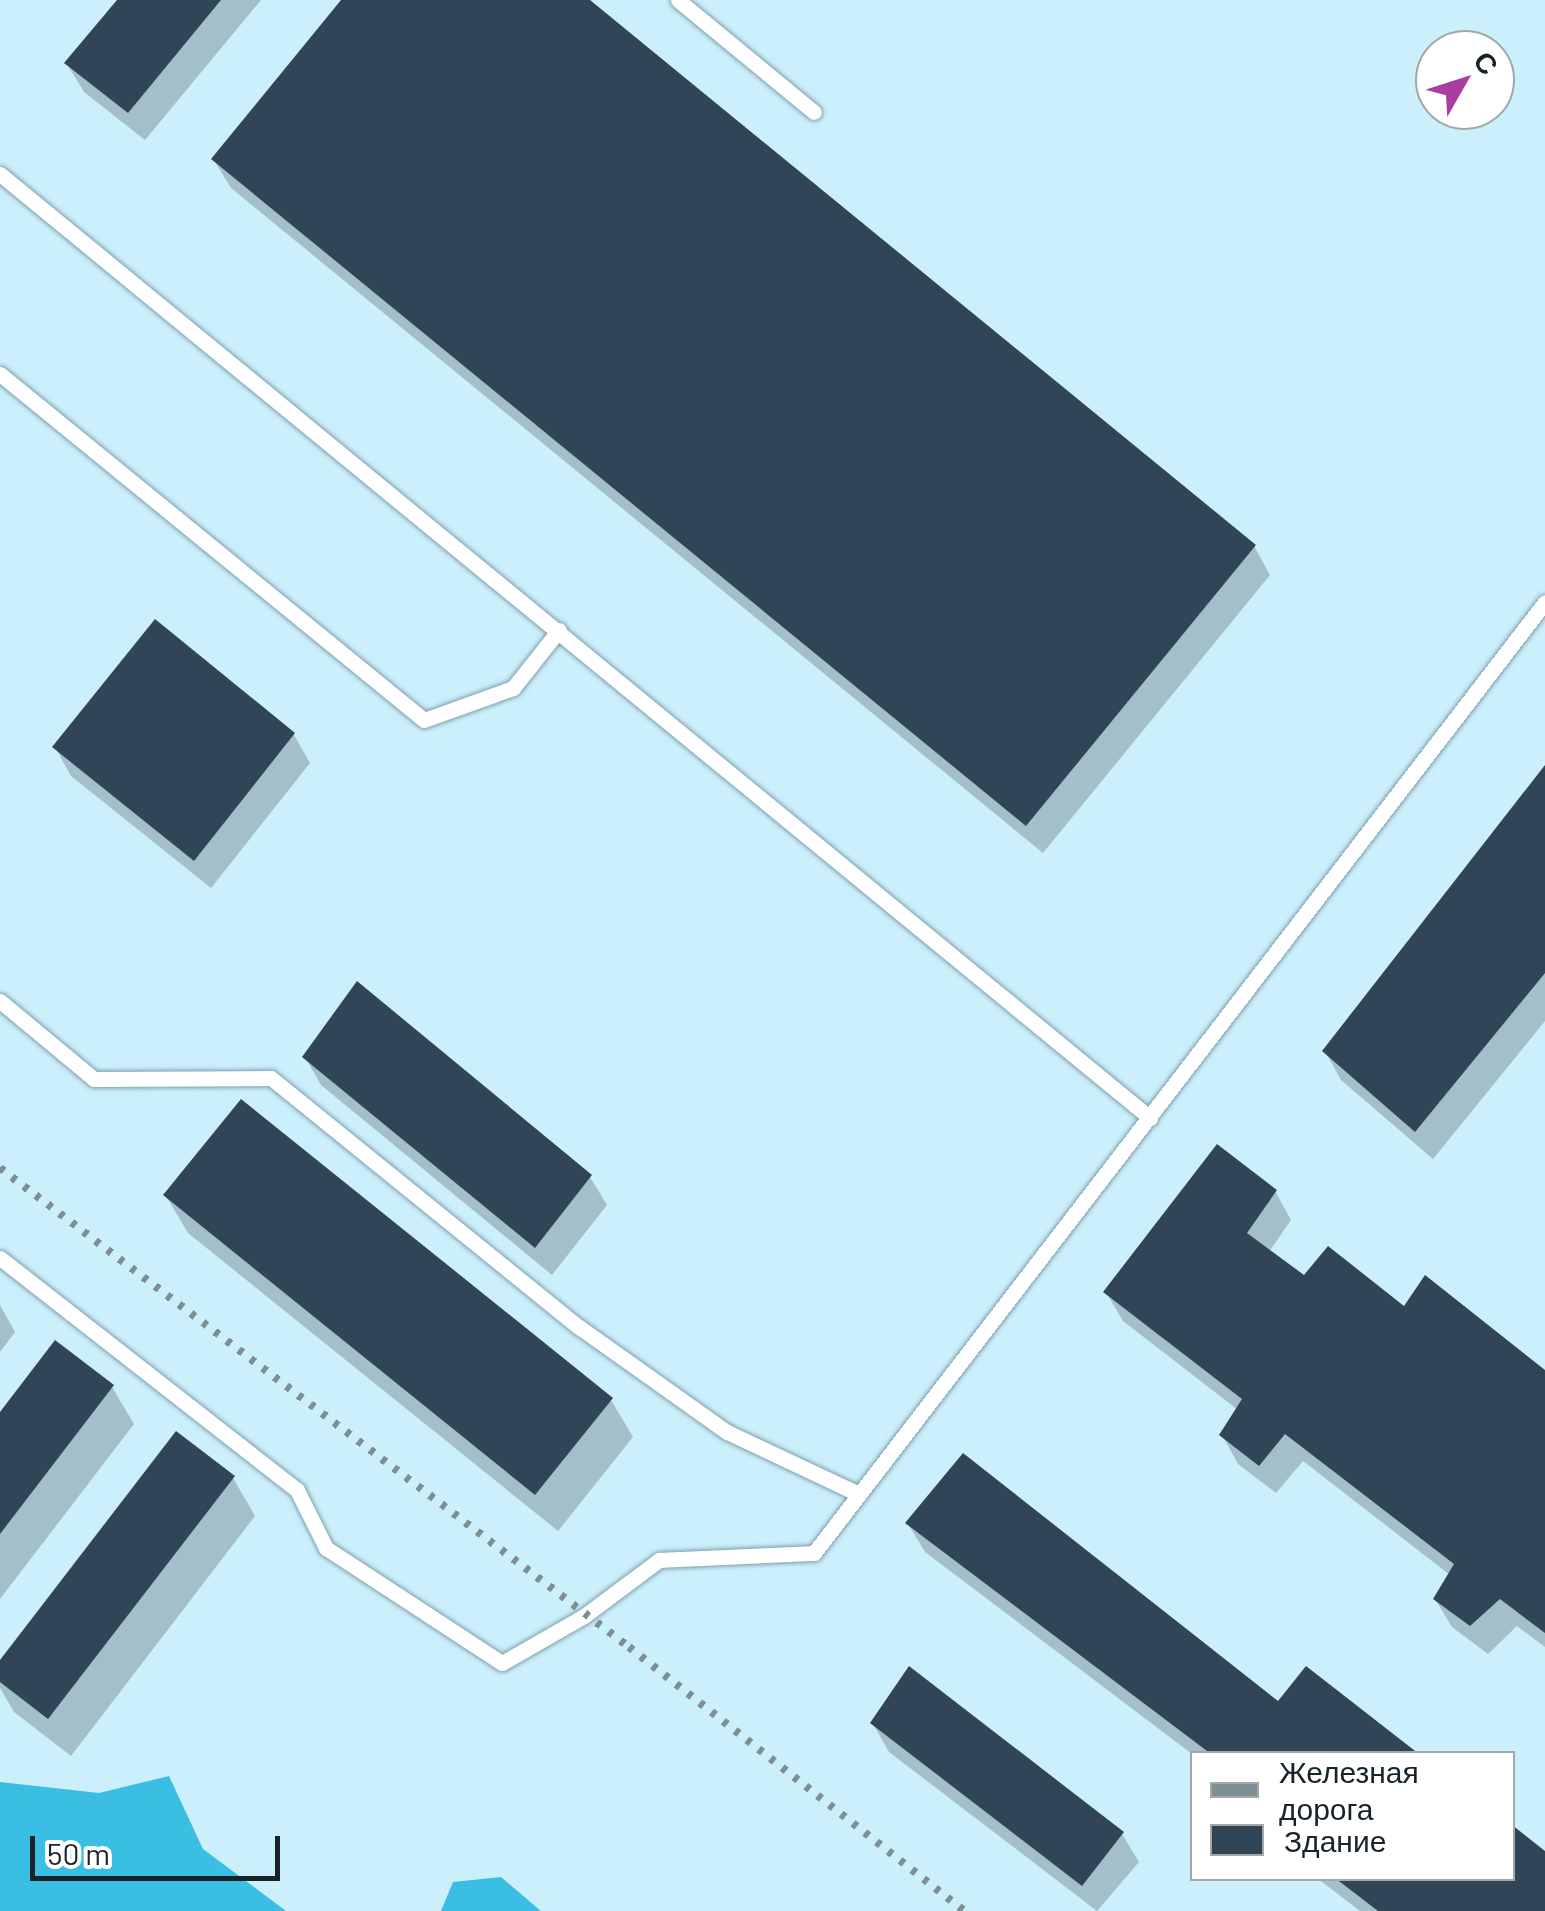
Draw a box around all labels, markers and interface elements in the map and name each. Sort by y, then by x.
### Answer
north arrow [1415,30,1515,130]
text: С [1467,44,1506,81]
legend [1190,1751,1515,1881]
text: Железная дорога [1279,1753,1419,1826]
scale bar [35,1816,285,1878]
text: Здание [1284,1822,1386,1858]
text: 50 m [47,1835,110,1871]

